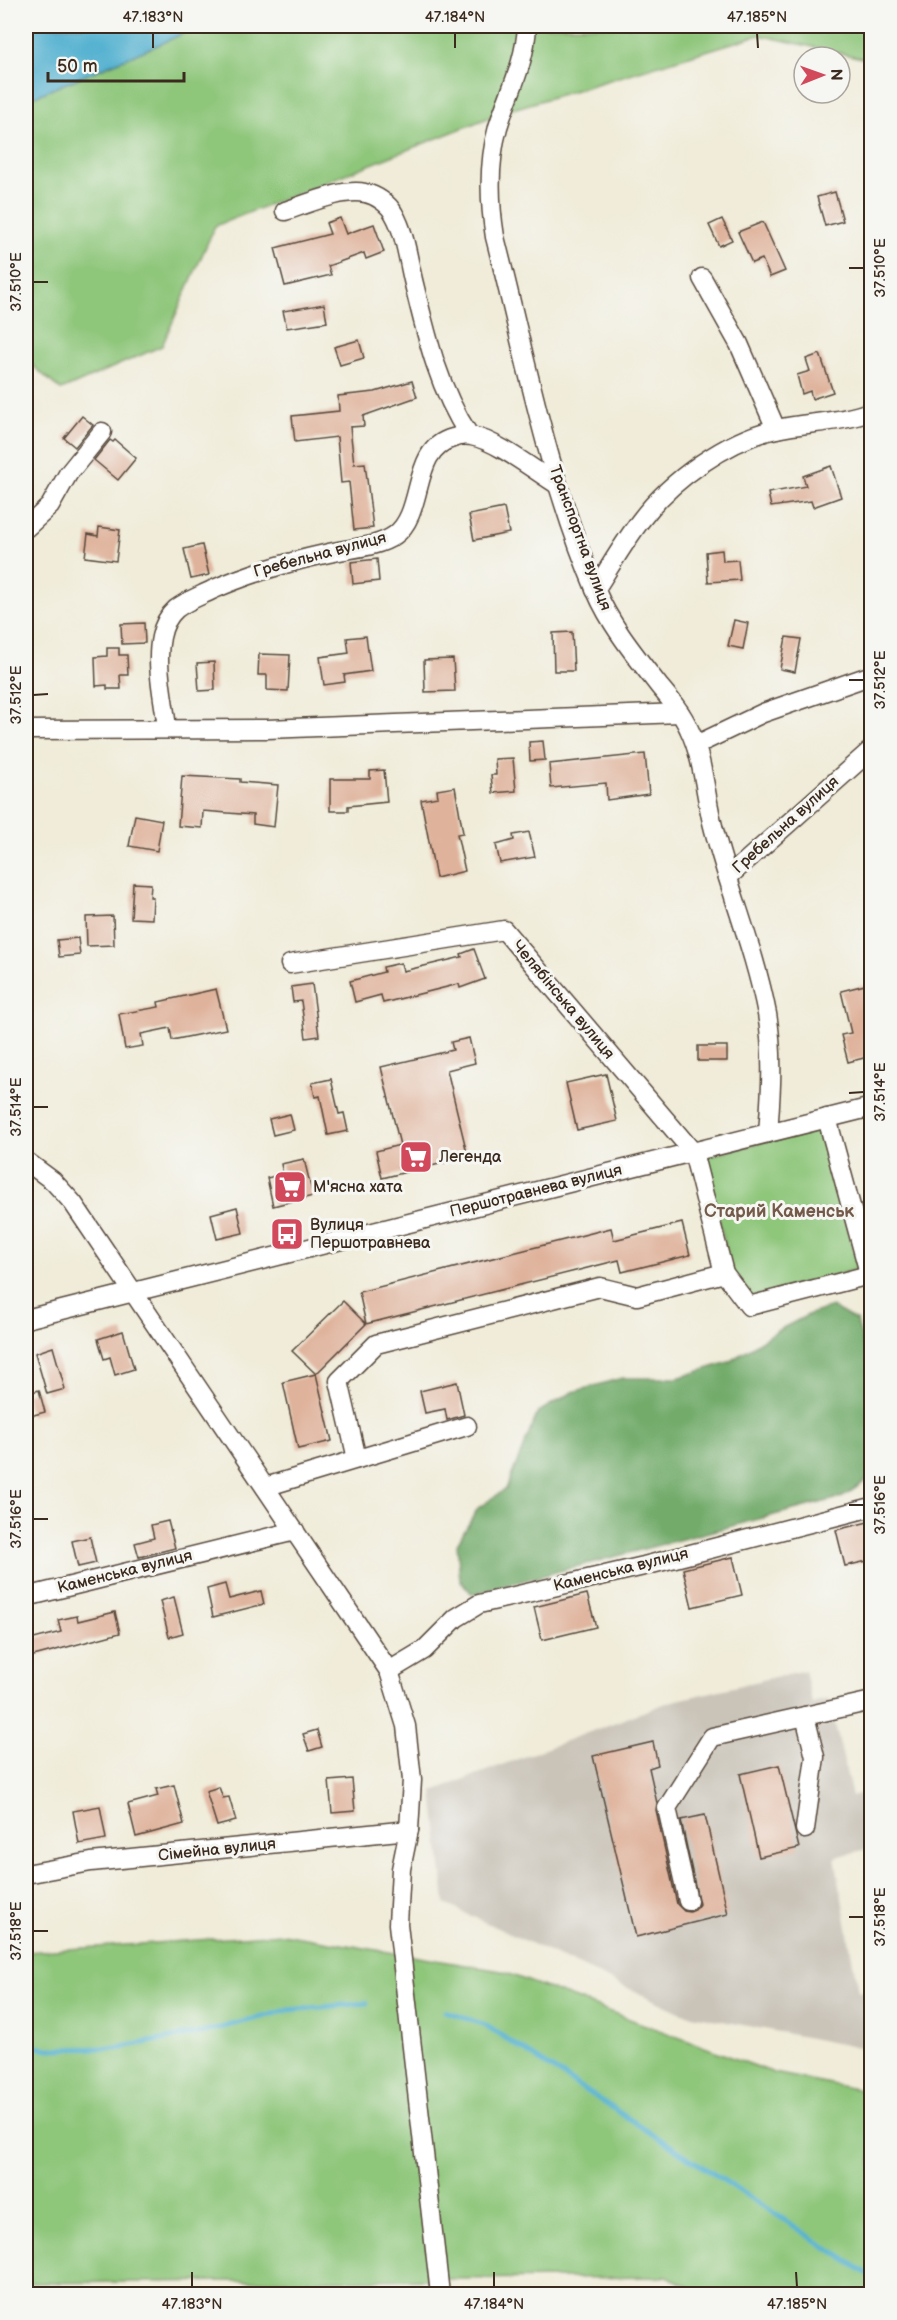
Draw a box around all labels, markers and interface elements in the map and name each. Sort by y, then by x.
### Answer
text: 47.183°N [122,8,184,27]
text: 47.184°N [425,8,485,27]
text: 47.185°N [727,8,787,27]
scale bar [48,45,184,83]
north arrow [792,45,852,105]
text: 50 m [57,56,98,77]
text: N [826,69,845,81]
text: 37.510°E [871,238,890,298]
text: 37.510°E [7,252,26,312]
street label: Транспортна вулиця [545,463,615,613]
street label: Гребельна вулиця [252,528,388,582]
text: 37.512°E [871,650,890,710]
text: 37.512°E [7,665,26,725]
street label: Гребельна вулиця [729,772,843,878]
street label: Челябінська вулиця [508,937,618,1063]
text: 37.514°E [871,1062,890,1122]
text: 37.514°E [7,1077,26,1137]
supermarket icon: Легенда [398,1139,434,1175]
place label: Легенда [438,1148,502,1167]
street label: Першотравнева вулиця [448,1160,624,1222]
supermarket icon: М'ясна хата [272,1169,308,1205]
place label: М'ясна хата [313,1178,403,1197]
district label: Старий Каменськ [704,1201,854,1222]
bus stop icon: Вулиця Першотравнева [269,1216,305,1252]
place label: Вулиця Першотравнева [310,1216,431,1253]
text: 37.516°E [871,1475,890,1535]
text: 37.516°E [7,1489,26,1549]
street label: Каменська вулиця [552,1544,690,1596]
street label: Каменська вулиця [56,1546,194,1598]
street label: Сімейна вулиця [157,1834,277,1866]
text: 37.518°E [871,1887,890,1947]
text: 37.518°E [7,1901,26,1961]
text: 47.183°N [161,2295,223,2314]
text: 47.184°N [464,2295,524,2314]
text: 47.185°N [767,2295,827,2314]

